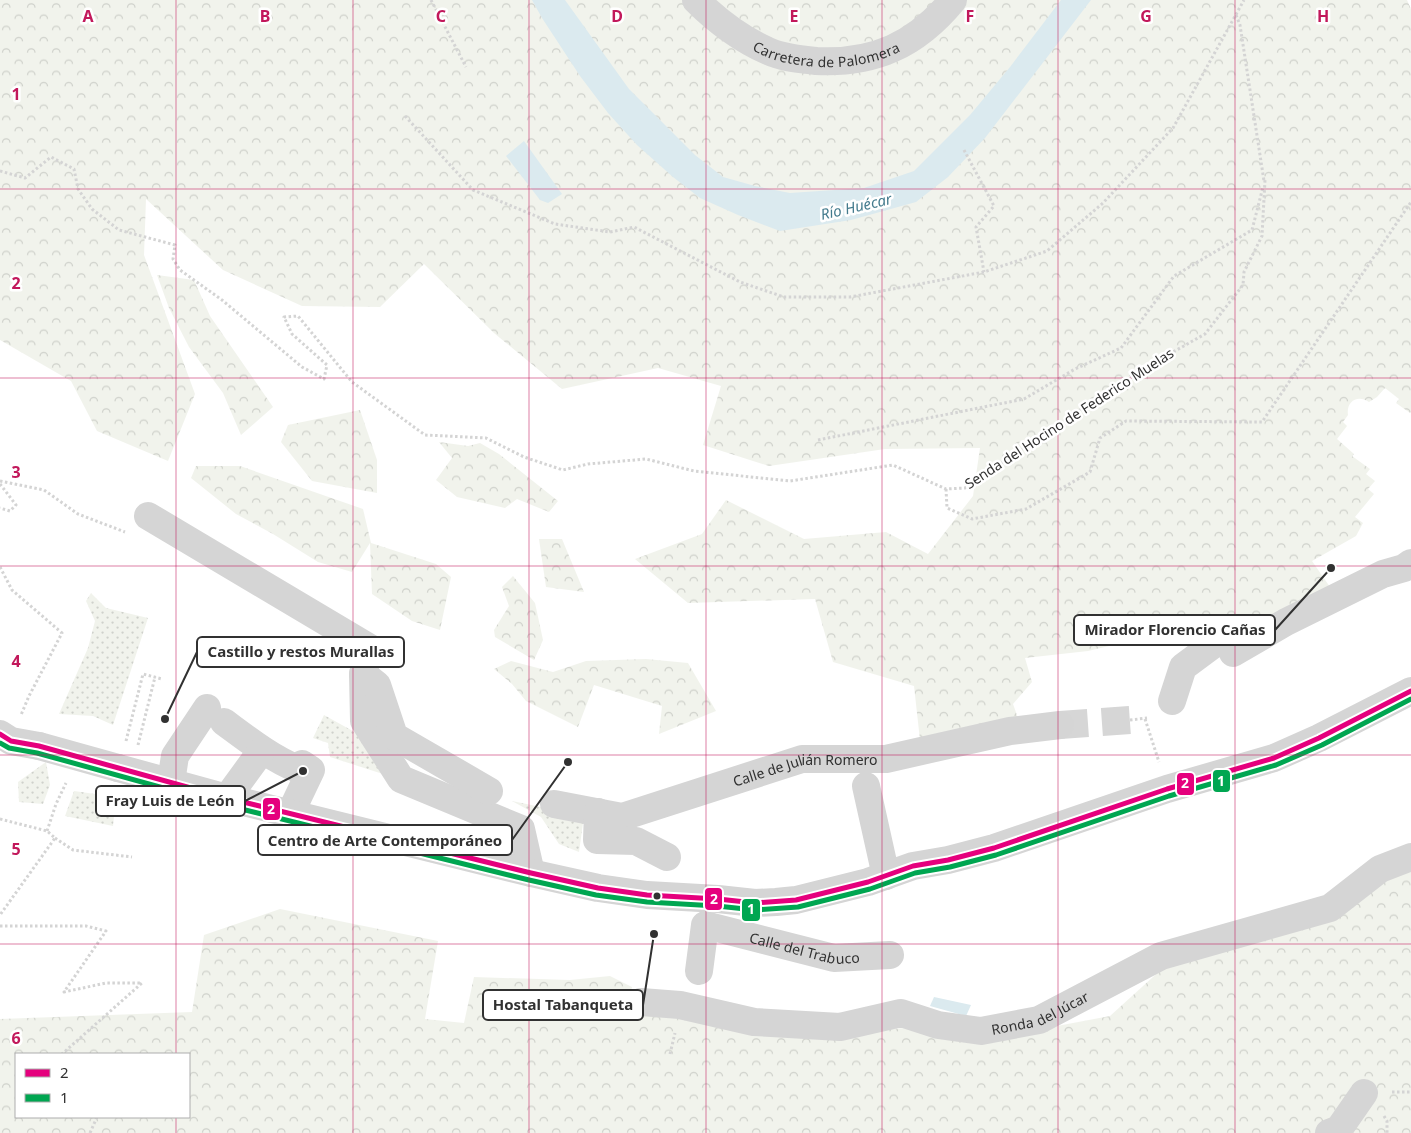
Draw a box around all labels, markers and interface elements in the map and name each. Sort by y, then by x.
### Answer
text: A [82,5,94,27]
text: B [260,5,270,27]
text: C [436,5,446,27]
text: D [611,5,623,27]
text: E [790,5,799,27]
text: F [966,5,974,27]
text: G [1140,5,1152,27]
text: H [1317,5,1329,27]
street label: Carretera de Palomera [750,36,902,71]
text: 1 [11,83,21,105]
water label: Río Huécar [818,188,895,224]
text: 2 [11,272,21,294]
street label: Senda del Hocino de Federico Muelas [961,343,1177,493]
text: 3 [11,461,21,483]
callout: Mirador Florencio Cañas [1074,615,1275,645]
text: Mirador Florencio Cañas [1084,619,1266,639]
callout: Castillo y restos Murallas [197,637,404,667]
text: Castillo y restos Murallas [208,641,394,661]
text: 4 [11,650,21,672]
street label: Calle de Julián Romero [730,750,878,790]
line badge: 1 [1212,769,1231,793]
text: 1 [1217,771,1225,790]
line badge: 2 [1176,772,1195,796]
text: 2 [1181,773,1189,792]
callout: Fray Luis de León [96,786,245,816]
text: Fray Luis de León [106,790,234,810]
line badge: 2 [262,797,281,821]
text: 2 [267,799,275,818]
callout: Centro de Arte Contemporáneo [258,825,512,855]
text: Centro de Arte Contemporáneo [268,830,502,850]
text: 5 [11,838,21,860]
line badge: 2 [704,887,723,911]
text: 2 [710,889,718,908]
unlabelled marker [652,891,662,901]
line badge: 1 [741,898,761,922]
text: 1 [747,899,755,918]
street label: Calle del Trabuco [748,927,860,968]
street label: Ronda del Júcar [990,986,1092,1038]
callout: Hostal Tabanqueta [483,990,643,1020]
text: Hostal Tabanqueta [493,994,633,1014]
text: 6 [11,1027,21,1049]
legend [15,1053,190,1118]
text: 2 [60,1062,69,1082]
text: 1 [60,1087,69,1107]

